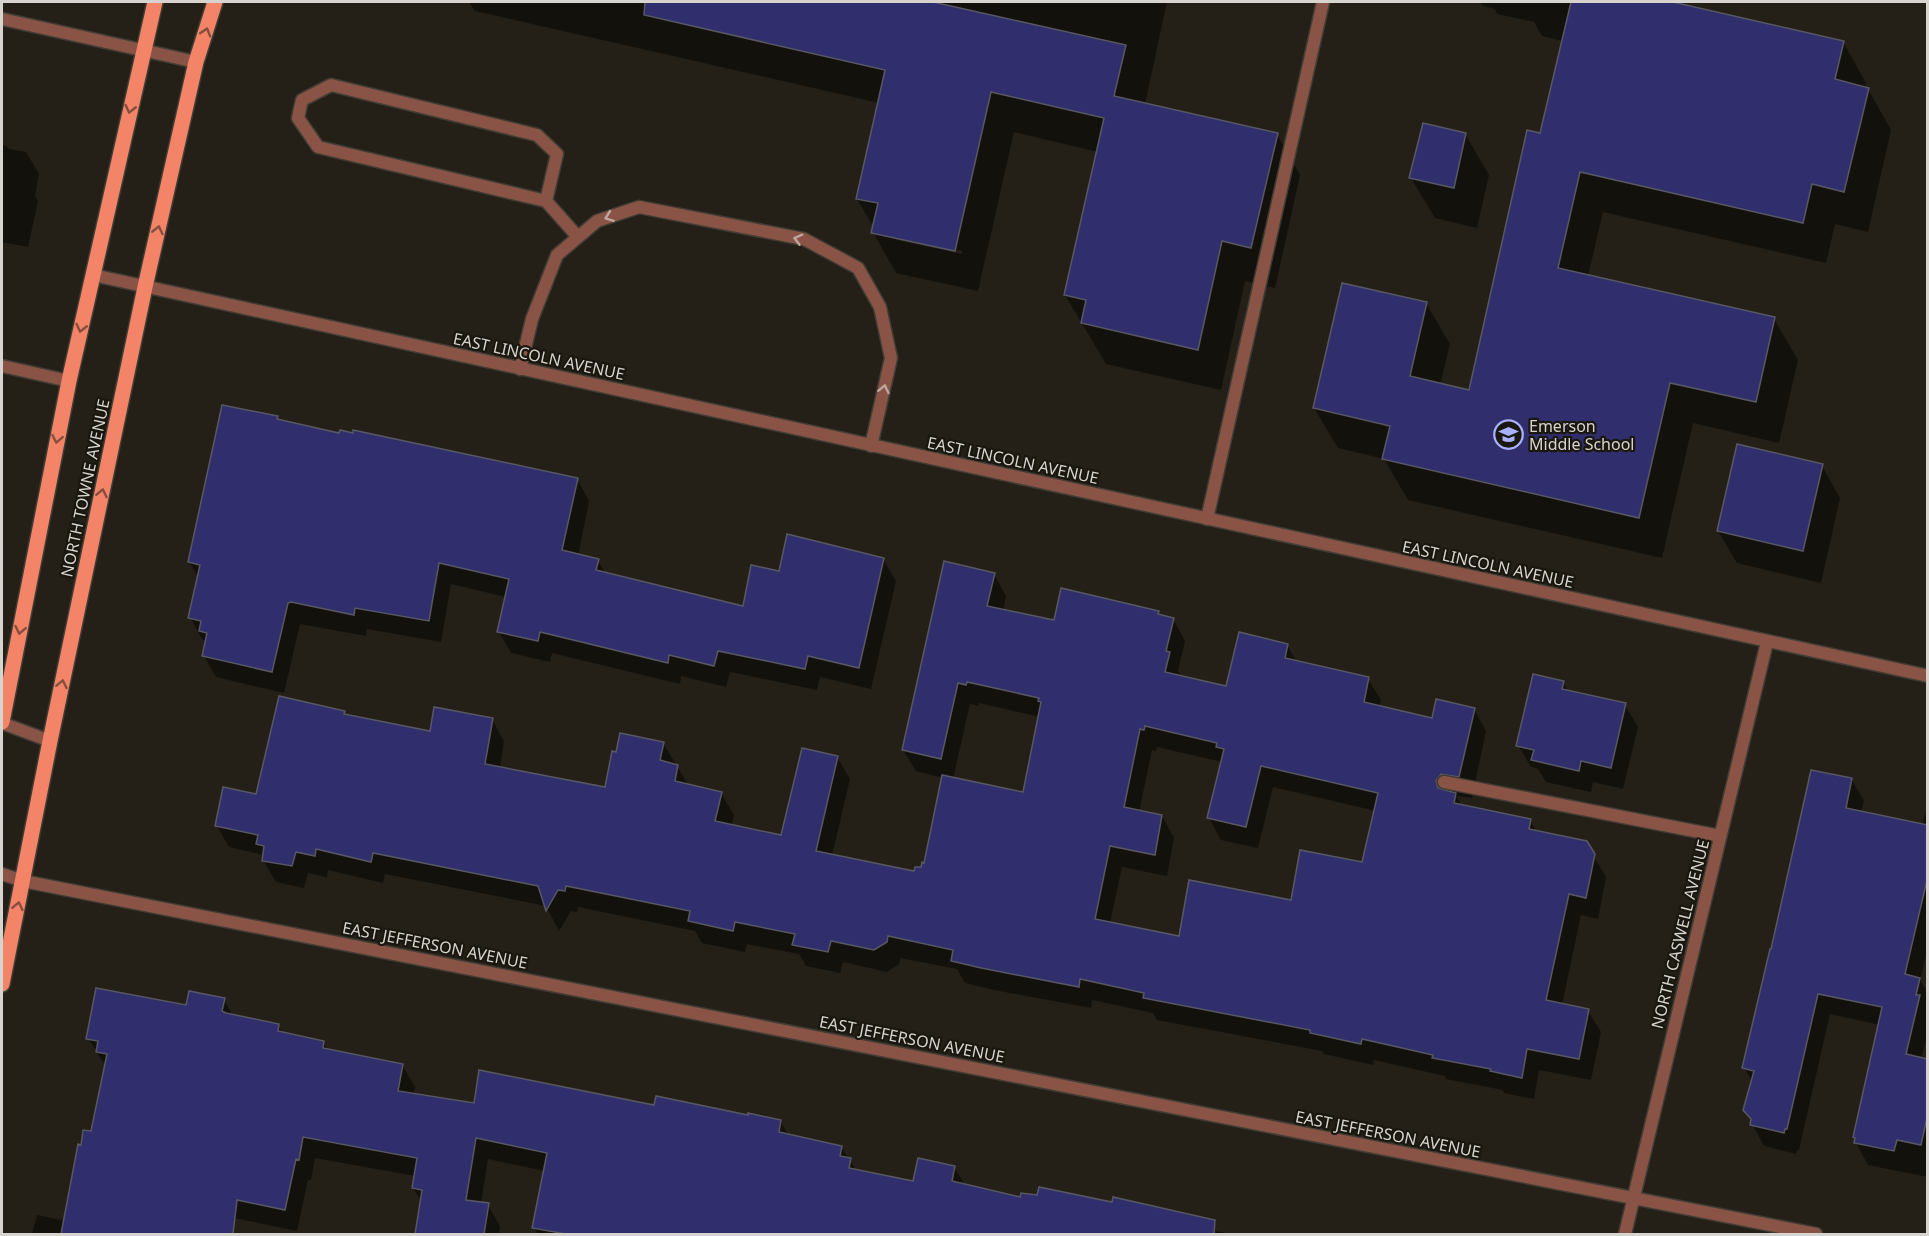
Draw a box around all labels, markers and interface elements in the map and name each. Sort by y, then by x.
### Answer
one-way arrow [199,27,211,38]
one-way arrow [124,103,137,113]
one-way arrow [604,210,614,223]
one-way arrow [151,225,164,235]
one-way arrow [793,234,804,246]
one-way arrow [75,323,88,333]
street label: EAST LINCOLN AVENUE [451,327,627,385]
one-way arrow [877,384,890,394]
street label: NORTH TOWNE AVENUE [55,397,115,579]
place label: Emerson Middle School [1529,415,1634,455]
school or university icon: Emerson Middle School [1492,419,1524,451]
street label: EAST LINCOLN AVENUE [925,431,1101,489]
one-way arrow [51,433,64,443]
one-way arrow [95,488,108,498]
street label: EAST LINCOLN AVENUE [1400,535,1576,593]
one-way arrow [14,625,27,635]
one-way arrow [55,679,68,689]
street label: NORTH CASWELL AVENUE [1646,837,1714,1031]
one-way arrow [10,902,23,912]
street label: EAST JEFFERSON AVENUE [341,916,529,974]
street label: EAST JEFFERSON AVENUE [818,1010,1006,1068]
street label: EAST JEFFERSON AVENUE [1294,1105,1482,1163]

